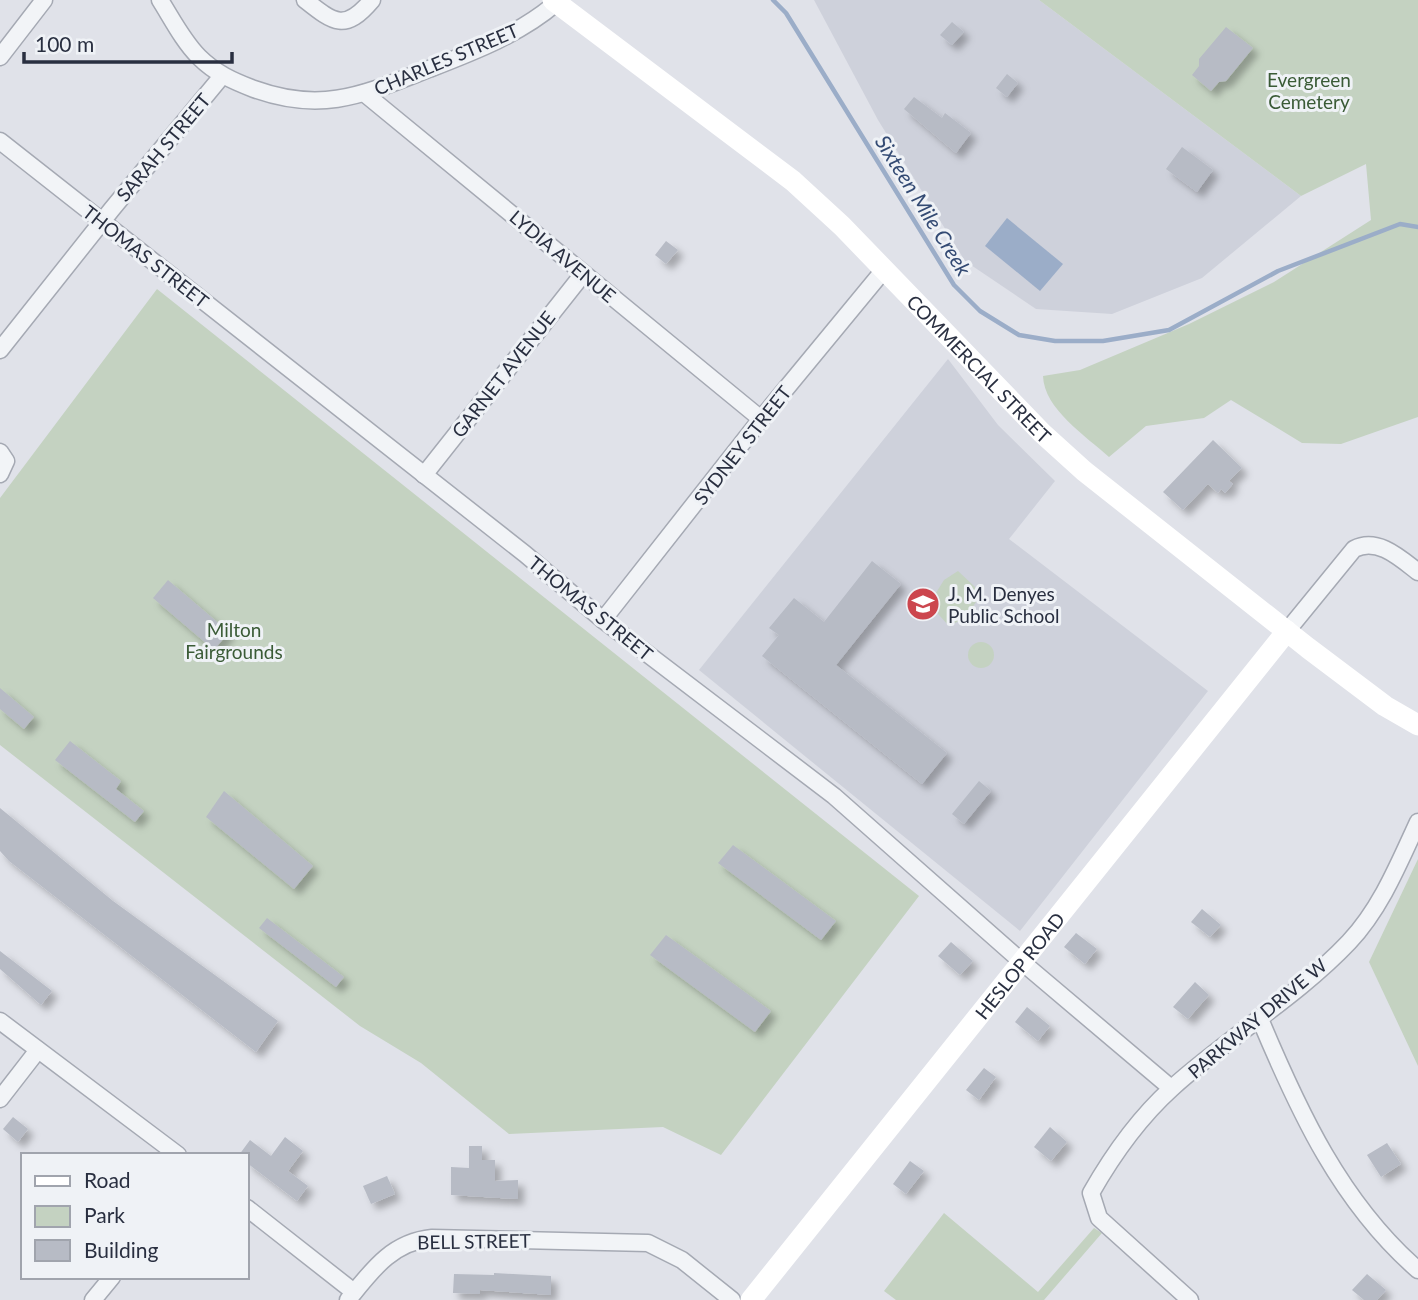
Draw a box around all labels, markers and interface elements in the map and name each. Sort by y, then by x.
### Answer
street label: CHARLES STREET [370,18,522,100]
scale bar [24,21,233,65]
text: 100 m [35,31,94,56]
park label: Evergreen Cemetery [1267,68,1351,113]
street label: SARAH STREET [111,88,215,206]
water label: Sixteen Mile Creek [871,130,978,281]
street label: THOMAS STREET [79,200,213,312]
street label: LYDIA AVENUE [505,205,621,307]
street label: COMMERCIAL STREET [903,289,1056,447]
street label: GARNET AVENUE [447,306,559,442]
street label: SYDNEY STREET [688,381,796,509]
street label: THOMAS STREET [524,551,658,665]
place label: J. M. Denyes Public School [948,582,1060,627]
school or university icon: J. M. Denyes Public School [904,585,942,623]
park label: Milton Fairgrounds [185,618,283,663]
street label: HESLOP ROAD [970,907,1069,1023]
street label: PARKWAY DRIVE W [1183,953,1331,1083]
legend [21,1153,248,1279]
text: Road [84,1167,131,1192]
text: Park [84,1202,125,1227]
street label: BELL STREET [417,1229,531,1253]
text: Building [84,1237,159,1262]

